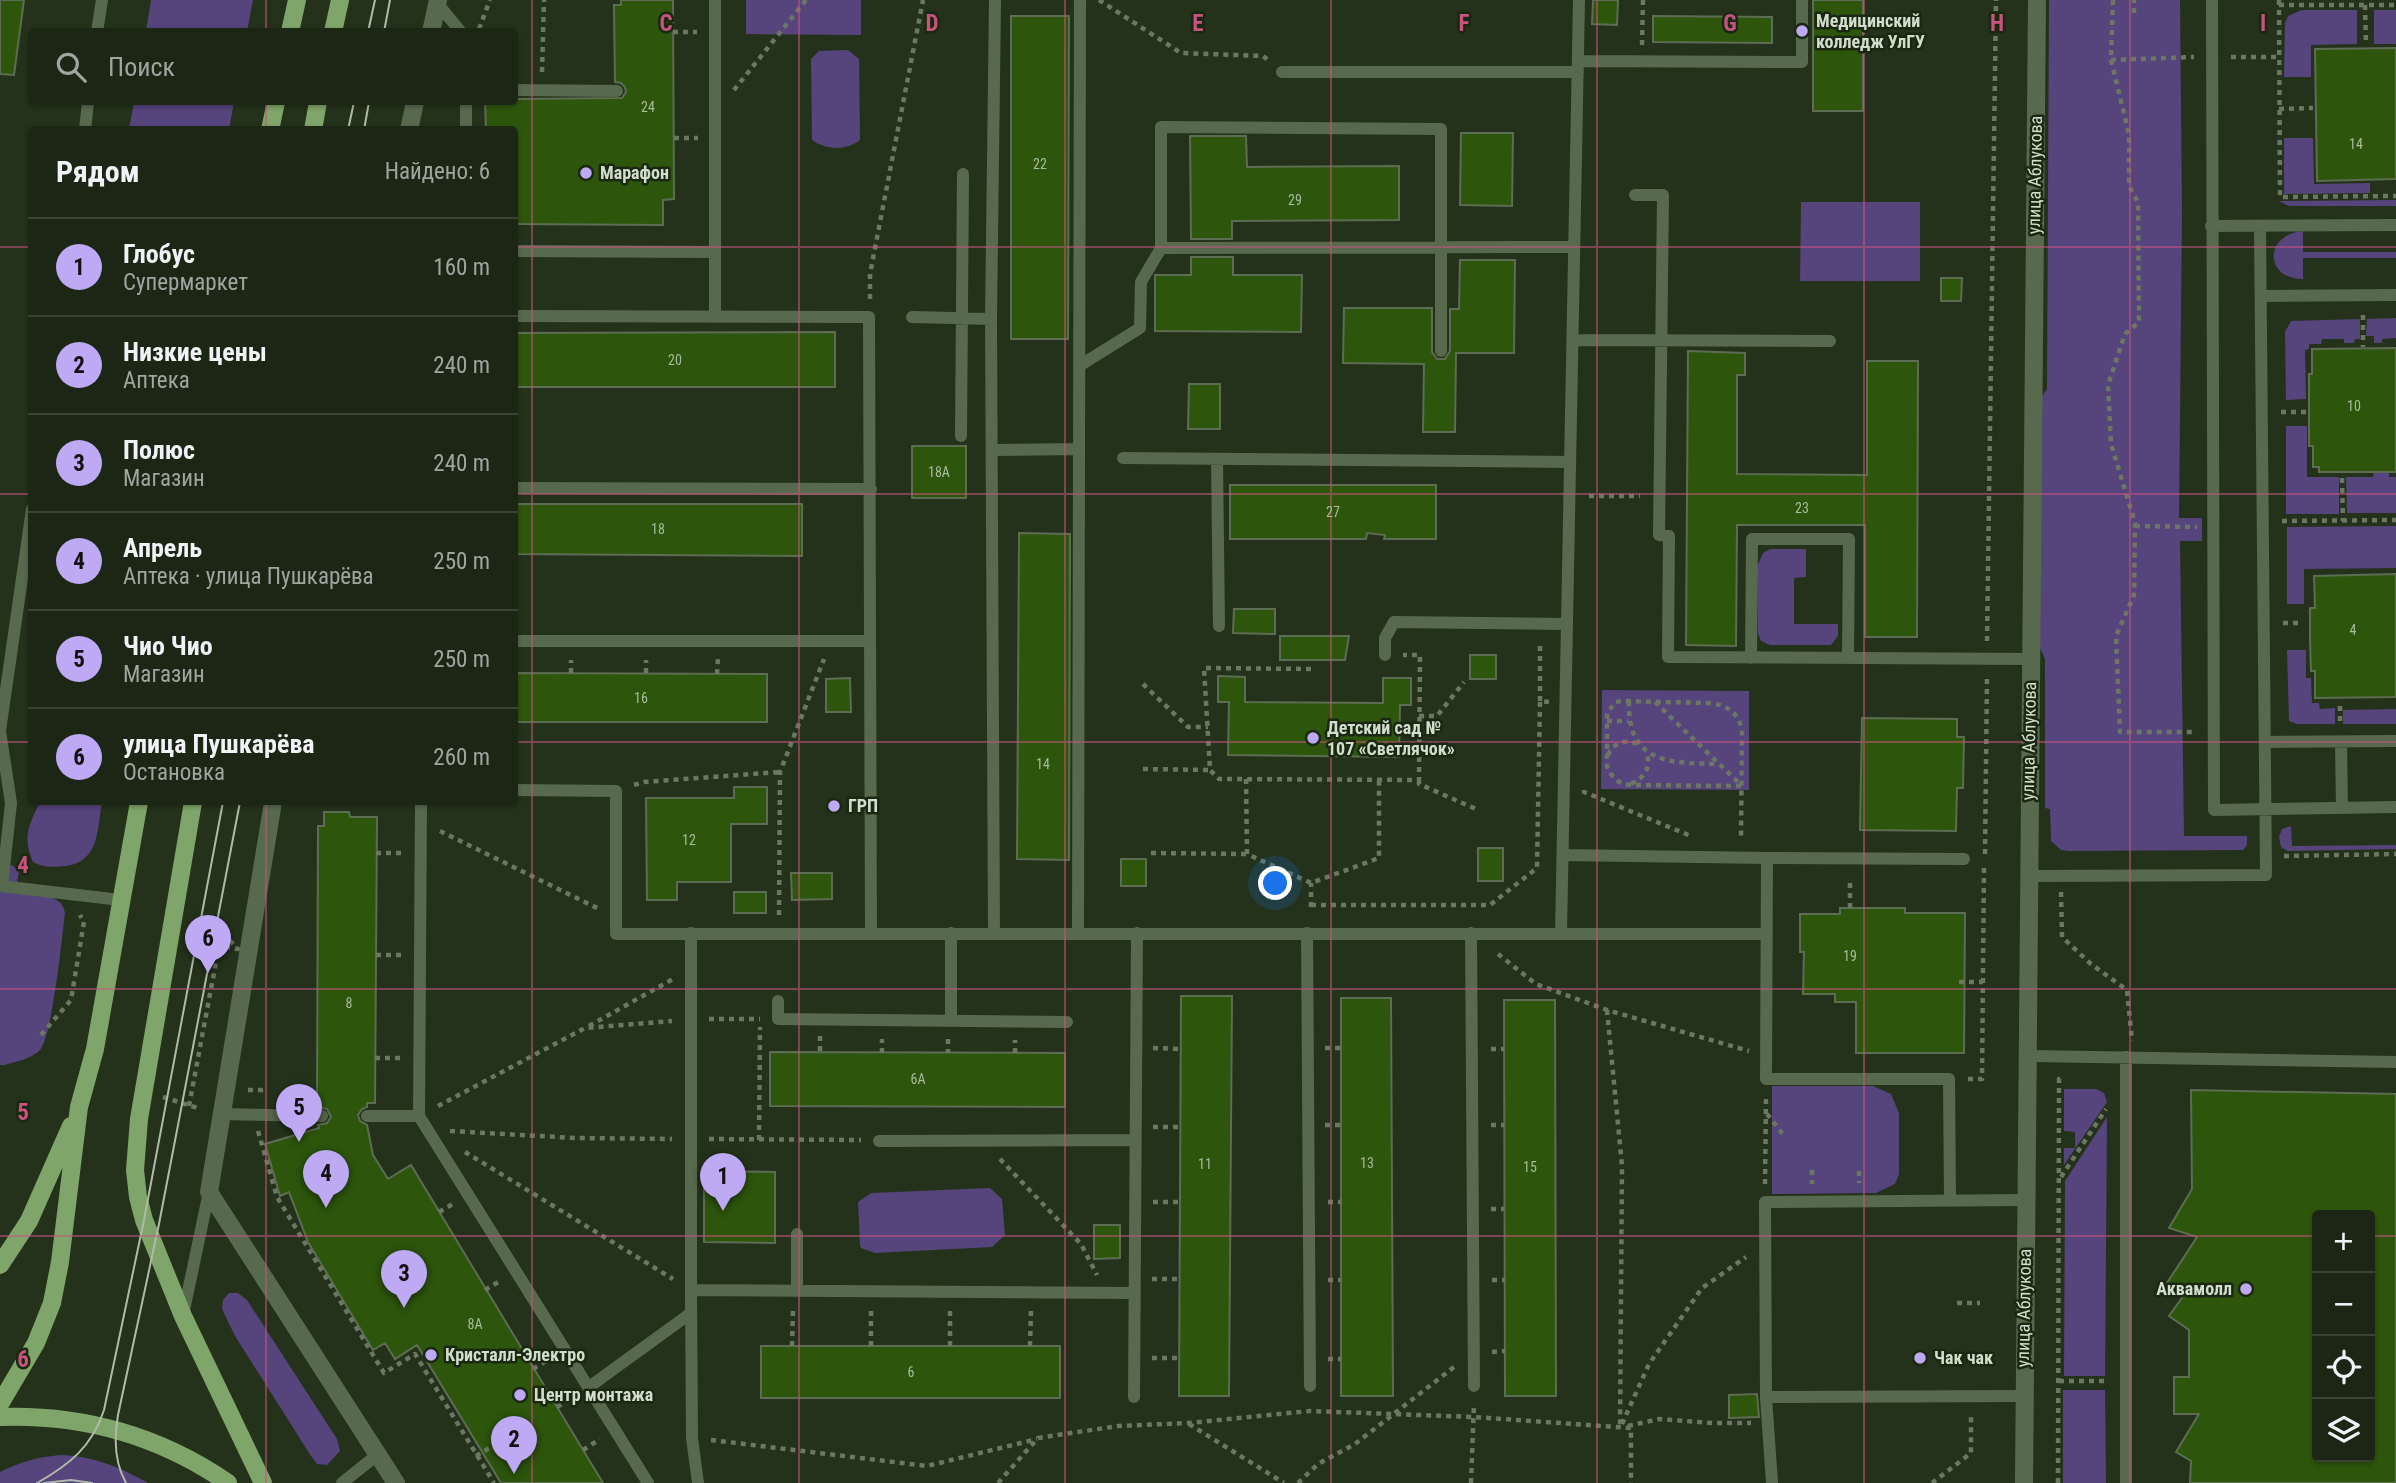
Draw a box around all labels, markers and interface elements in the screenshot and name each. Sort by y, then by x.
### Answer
text: C [659,10,673,37]
text: D [926,10,939,37]
text: E [1192,10,1204,37]
text: F [1459,10,1470,37]
text: G [1723,10,1737,37]
place label: Медицинский колледж УлГУ [1816,10,1925,52]
text: H [1990,10,2004,37]
text: I [2260,10,2266,37]
marker: Медицинский колледж УлГУ [1794,23,1810,39]
search box [28,28,518,105]
icon: search [52,48,90,86]
text: Поиск [108,52,175,82]
house number: 24 [641,99,655,115]
street label: улица Аблукова [2023,115,2046,234]
house number: 14 [2349,136,2363,152]
text: Рядом [56,154,140,189]
house number: 22 [1033,156,1047,172]
text: Найдено: 6 [385,158,490,185]
place label: Марафон [600,162,669,183]
marker: Марафон [578,165,594,181]
house number: 29 [1288,192,1302,208]
text: Глобус [123,239,195,269]
text: 1 [73,254,85,281]
text: 160 m [433,254,490,281]
text: Супермаркет [123,269,248,296]
text: Низкие цены [123,337,267,367]
text: 2 [73,352,85,379]
text: 240 m [433,352,490,379]
house number: 20 [668,352,682,368]
text: Аптека [123,367,190,394]
house number: 10 [2347,398,2361,414]
text: Полюс [123,435,195,465]
text: 3 [73,450,85,477]
text: 240 m [433,450,490,477]
house number: 18А [928,464,950,480]
text: Магазин [123,465,205,492]
house number: 23 [1795,500,1809,516]
house number: 27 [1326,504,1340,520]
house number: 18 [651,521,665,537]
text: Апрель [123,533,202,563]
text: 4 [73,548,85,575]
text: 250 m [433,548,490,575]
text: Аптека · улица Пушкарёва [123,563,374,590]
house number: 4 [2350,622,2357,638]
text: Чио Чио [123,631,213,661]
text: 5 [73,646,85,673]
text: 250 m [433,646,490,673]
text: Магазин [123,661,205,688]
street label: улица Аблукова [2017,681,2040,800]
house number: 16 [634,690,648,706]
place label: Детский сад № 107 «Светлячок» [1327,717,1455,759]
text: улица Пушкарёва [123,729,315,759]
marker: Детский сад № 107 «Светлячок» [1305,730,1321,746]
text: 6 [73,744,85,771]
text: 260 m [433,744,490,771]
house number: 14 [1036,756,1050,772]
text: Остановка [123,759,225,786]
place label: ГРП [848,795,878,816]
marker: ГРП [826,798,842,814]
house number: 12 [682,832,696,848]
text: 4 [17,852,29,879]
your location [1258,866,1292,900]
pin: 6 [185,915,231,973]
house number: 19 [1843,948,1857,964]
house number: 8 [346,995,353,1011]
house number: 6А [911,1071,925,1087]
pin: 5 [276,1084,322,1142]
text: 5 [17,1099,29,1126]
pin: 4 [303,1150,349,1208]
pin: 1 [700,1153,746,1211]
house number: 13 [1360,1155,1374,1171]
house number: 11 [1198,1156,1212,1172]
house number: 15 [1523,1159,1537,1175]
map controls [2312,1210,2375,1462]
button: + [2312,1210,2375,1273]
street label: улица Аблукова [2012,1248,2035,1367]
pin: 3 [381,1250,427,1308]
button: − [2312,1273,2375,1336]
place label: Аквамолл [2156,1278,2232,1299]
marker: Аквамолл [2238,1281,2254,1297]
house number: 8А [468,1316,482,1332]
button: locate [2312,1336,2375,1399]
place label: Кристалл-Электро [445,1344,585,1365]
text: 6 [17,1346,29,1373]
marker: Кристалл-Электро [423,1347,439,1363]
place label: Чак чак [1934,1347,1993,1368]
marker: Чак чак [1912,1350,1928,1366]
house number: 6 [908,1364,915,1380]
place label: Центр монтажа [534,1384,653,1405]
marker: Центр монтажа [512,1387,528,1403]
button: layers [2312,1399,2375,1462]
pin: 2 [491,1416,537,1474]

